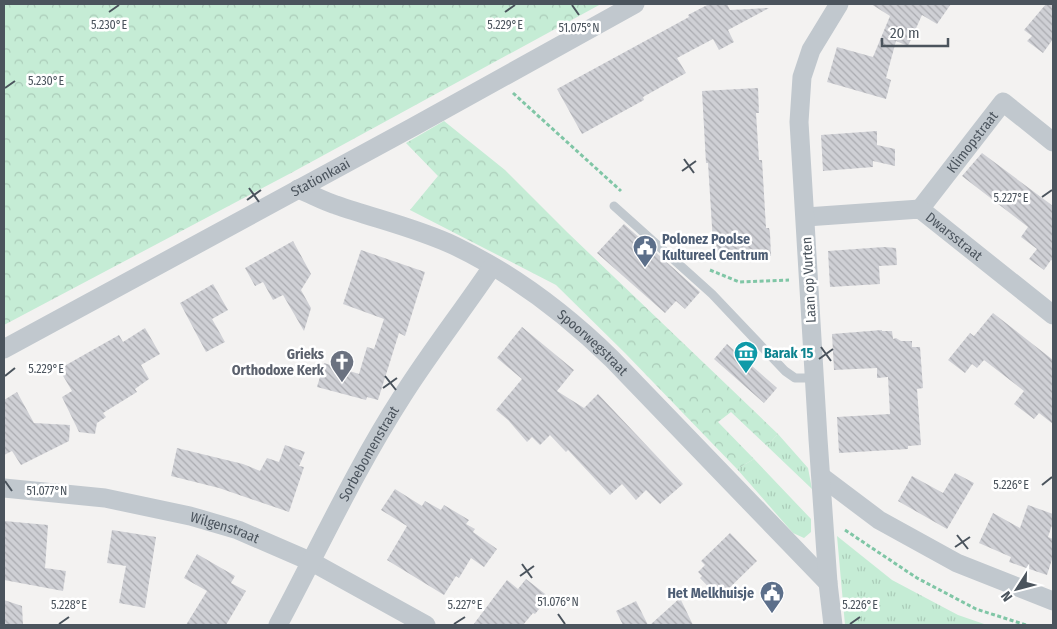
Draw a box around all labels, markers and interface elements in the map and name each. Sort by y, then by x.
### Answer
scale bar [882,15,948,47]
text: 5.230°E [91,18,127,32]
text: 5.229°E [487,18,523,32]
text: 51.075°N [558,21,600,35]
text: 20 m [890,24,920,42]
text: 5.230°E [28,74,64,88]
street label: Klimopstraat [943,107,1002,176]
street label: Stationkaai [288,154,353,200]
text: 5.227°E [994,191,1029,205]
street label: Dwarsstraat [922,208,986,264]
place label: Polonez Poolse Kultureel Centrum [662,231,769,264]
public building icon: Polonez Poolse Kultureel Centrum [632,234,658,268]
street label: Laan op Vurten [798,236,820,324]
street label: Spoorwegstraat [554,306,632,379]
museum icon: Barak 15 [733,340,759,374]
place label: Barak 15 [764,345,813,362]
place label: Grieks Orthodoxe Kerk [232,346,325,379]
church icon: Grieks Orthodoxe Kerk [329,349,355,383]
text: 5.229°E [28,362,64,376]
street label: Sorbebomenstraat [335,402,403,504]
text: 5.226°E [993,478,1029,492]
text: 51.077°N [27,484,67,498]
street label: Wilgenstraat [188,508,262,547]
north arrow [992,564,1042,614]
public building icon: Het Melkhuisje [759,580,785,614]
place label: Het Melkhuisje [667,585,754,602]
text: N [998,588,1016,605]
text: 51.076°N [537,595,579,609]
text: 5.228°E [51,598,87,612]
text: 5.227°E [448,598,483,612]
text: 5.226°E [842,598,878,612]

